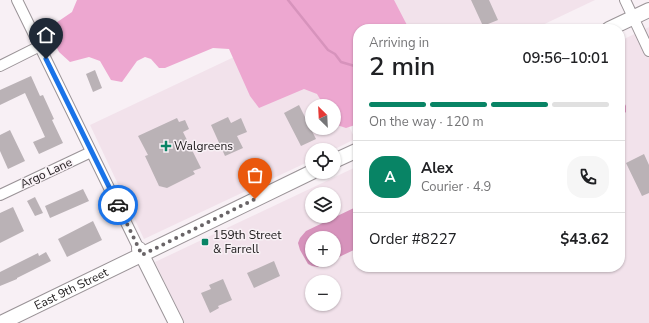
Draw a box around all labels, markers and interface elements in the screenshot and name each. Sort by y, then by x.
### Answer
pin [29,18,63,59]
icon: home [35,24,57,46]
text: Arriving in [369,34,429,52]
text: 09:56–10:01 [522,48,609,68]
text: 2 min [369,49,435,84]
north arrow [305,99,341,135]
map controls [305,99,341,311]
text: On the way · 120 m [369,113,484,131]
place label: Walgreens [174,138,233,154]
marker: Walgreens [161,141,171,151]
button: locate [305,143,341,179]
street label: Argo Lane [17,154,75,192]
button: phone [567,156,609,198]
pin [238,158,272,199]
text: Alex [421,158,453,178]
icon: bag [244,164,266,186]
text: A [384,167,396,187]
text: Courier · 4.9 [421,178,491,196]
courier [98,185,138,225]
button: layers [305,187,341,223]
icon: car [107,194,129,216]
place label: 159th Street & Farrell [213,227,282,257]
text: Order #8227 [369,229,457,249]
text: $43.62 [560,229,609,249]
button: + [305,231,341,267]
marker: 159th Street & Farrell [200,237,210,247]
street label: East 9th Street [32,264,112,314]
button: − [305,275,341,311]

